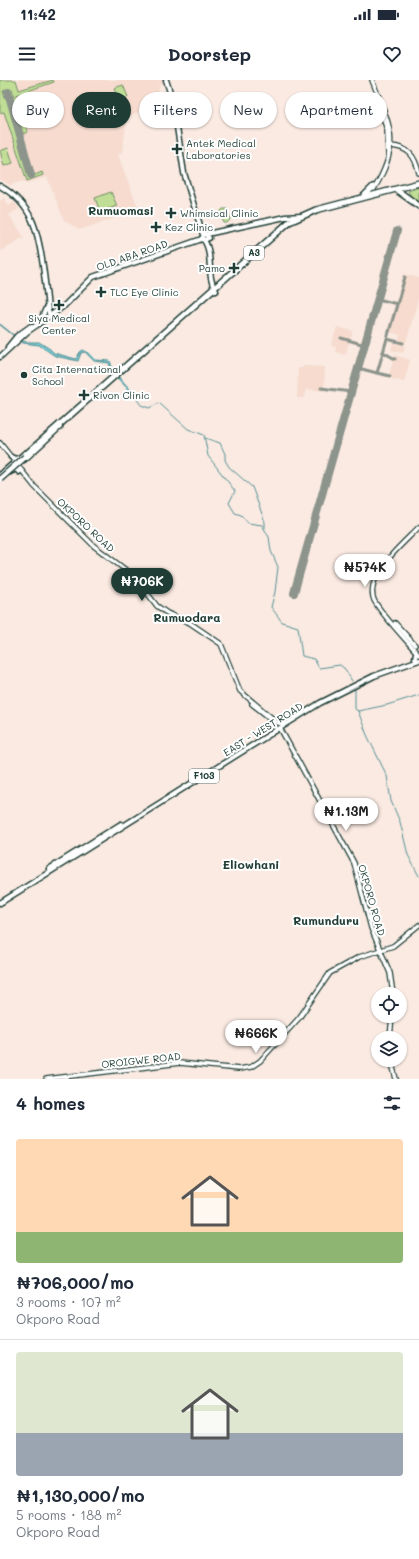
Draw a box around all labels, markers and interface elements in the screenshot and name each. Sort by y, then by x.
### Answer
text: 11:42 [20,4,56,24]
text: Doorstep [168,42,251,66]
icon: menu [16,43,38,65]
icon: heart [381,43,403,65]
chip: Buy [12,92,64,128]
chip: Rent [72,92,131,128]
chip: Filters [139,92,212,128]
chip: New [220,92,277,128]
chip: Apartment [285,92,387,128]
place label: Antek Medical Laboratories [186,136,256,162]
marker: Antek Medical Laboratories [171,143,183,155]
district label: Rumuomasi [88,202,154,218]
place label: Whimsical Clinic [180,206,258,220]
marker: Whimsical Clinic [165,207,177,219]
place label: Kez Clinic [165,220,213,234]
marker: Kez Clinic [150,221,162,233]
street label: OLD ABA ROAD [94,236,170,274]
road number: A3 [244,246,264,260]
place label: Pamo [199,261,225,275]
marker: Pamo [228,262,240,274]
place label: TLC Eye Clinic [110,285,179,299]
marker: TLC Eye Clinic [95,286,107,298]
marker: Siya Medical Center [53,299,65,311]
place label: Siya Medical Center [28,311,90,337]
place label: Cita International School [32,362,121,388]
marker: Cita International School [19,370,29,380]
place label: Rivon Clinic [93,388,150,402]
marker: Rivon Clinic [78,389,90,401]
street label: OKPORO ROAD [54,495,118,555]
pin: ₦574K [337,554,393,588]
text: ₦574K [343,558,387,575]
pin: ₦706K [114,568,170,602]
text: ₦706K [120,572,164,589]
district label: Rumuodara [153,609,221,625]
street label: EAST - WEST ROAD [220,699,306,759]
road number: F103 [189,769,219,783]
pin: ₦1.13M [313,798,379,832]
text: ₦1.13M [323,802,369,819]
district label: Eliowhani [223,856,279,872]
street label: OKPORO ROAD [355,863,389,937]
district label: Rumunduru [293,912,359,928]
map controls [371,987,407,1067]
button: locate [371,987,407,1023]
pin: ₦666K [228,1020,284,1054]
text: ₦666K [234,1024,278,1041]
button: layers [371,1031,407,1067]
street label: OROIGWE ROAD [101,1049,182,1071]
text: 4 homes [16,1092,85,1114]
icon: filters [381,1092,403,1114]
icon: home [174,1165,246,1237]
text: ₦706,000/mo [16,1271,134,1293]
text: 3 rooms · 107 m² [16,1293,121,1310]
text: Okporo Road [16,1310,100,1327]
icon: home [174,1378,246,1450]
text: ₦1,130,000/mo [16,1484,144,1506]
text: 5 rooms · 188 m² [16,1506,121,1523]
text: Okporo Road [16,1523,100,1540]

